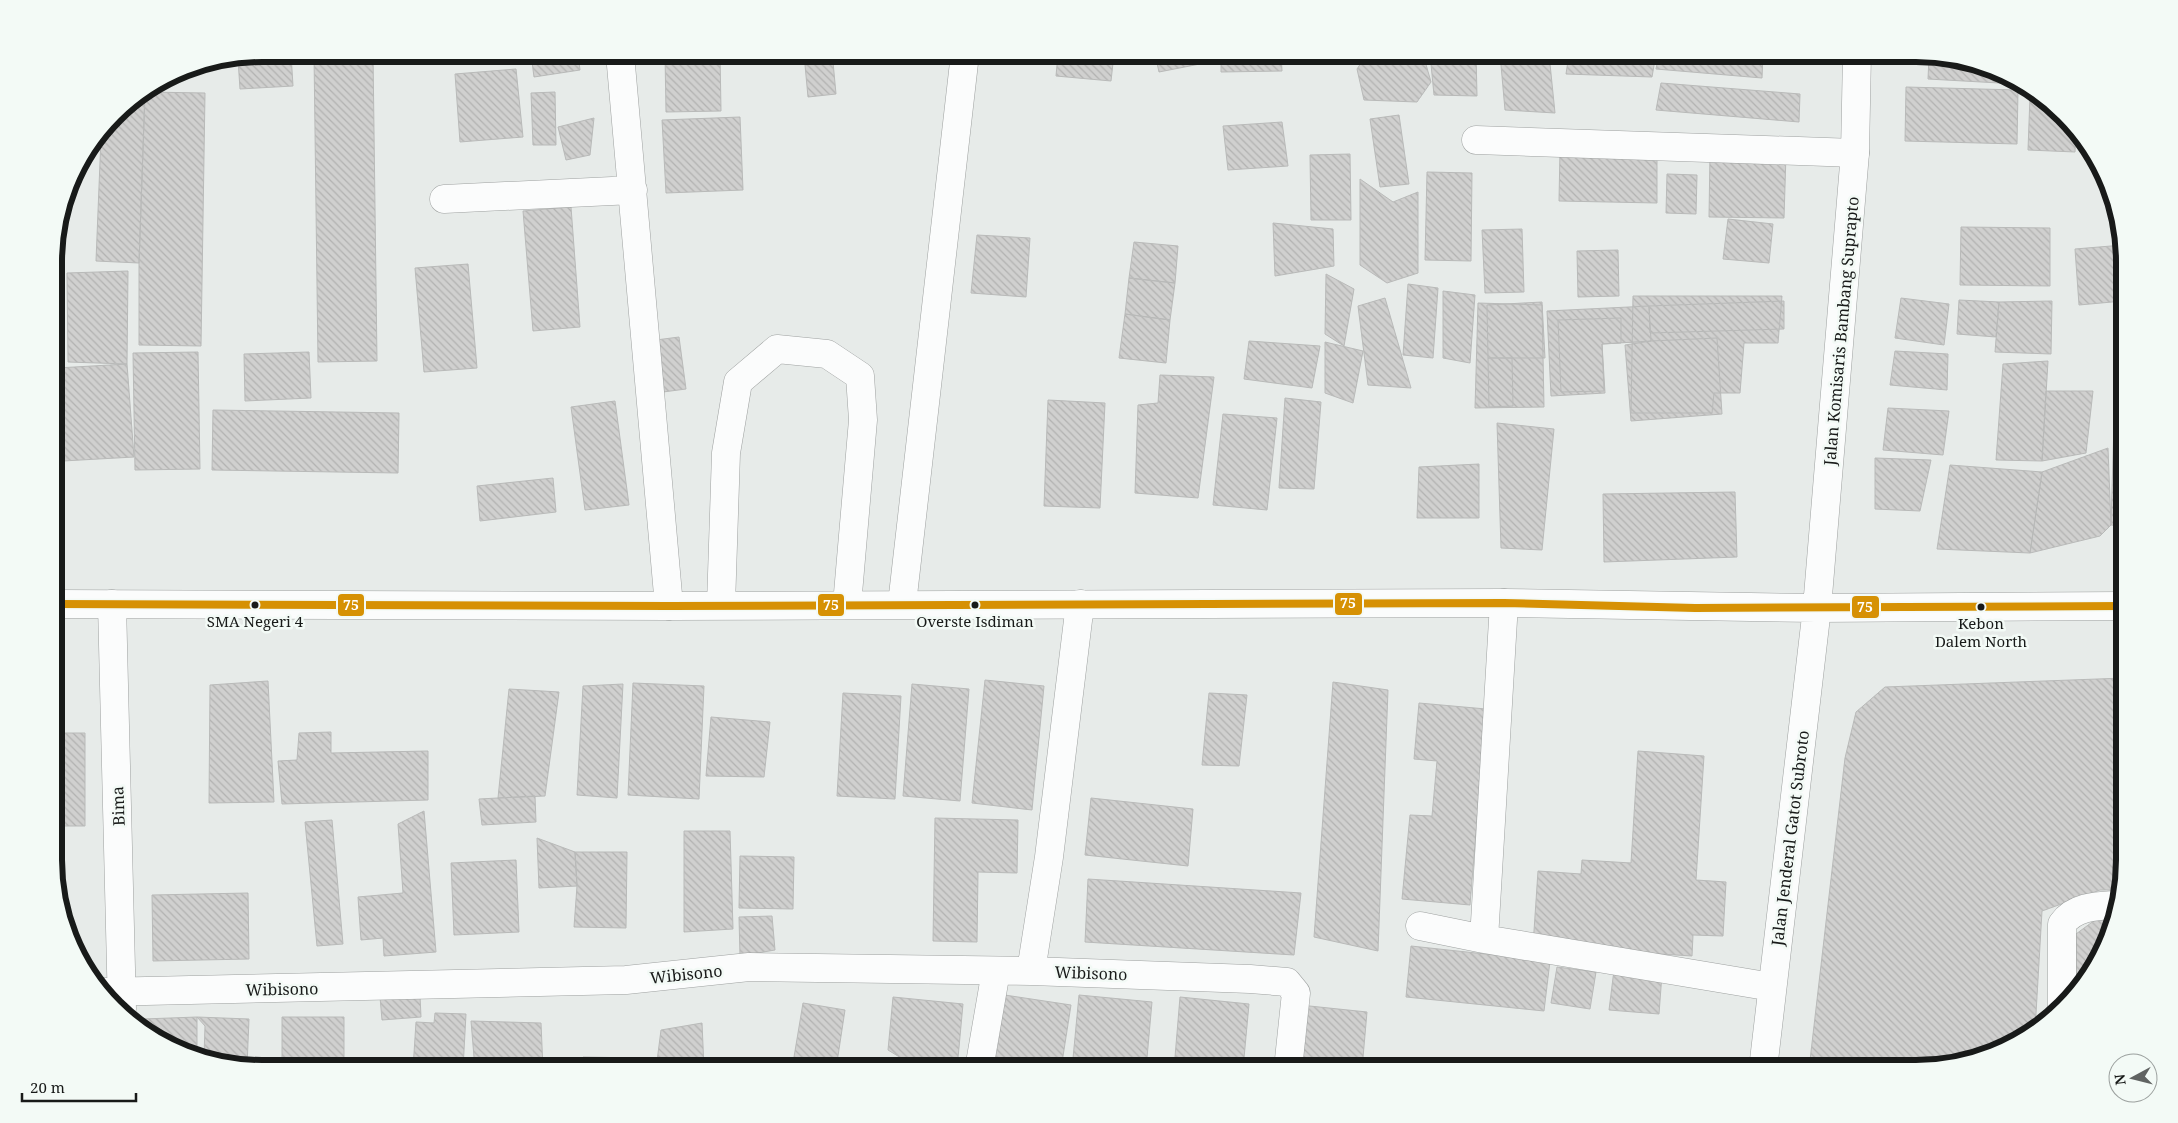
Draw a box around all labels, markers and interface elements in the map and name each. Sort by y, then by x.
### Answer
street label: Jalan Komisaris Bambang Suprapto [1818,196,1864,467]
line badge: 75 [1334,592,1363,616]
line badge: 75 [337,593,365,617]
line badge: 75 [817,593,845,617]
text: 75 [1340,593,1356,612]
text: 75 [343,595,359,614]
text: 75 [823,595,839,614]
line badge: 75 [1851,595,1880,619]
text: 75 [1857,597,1873,616]
marker: SMA Negeri 4 [250,600,260,610]
marker: Overste Isdiman [970,600,980,610]
marker: Kebon Dalem North [1976,602,1986,612]
place label: SMA Negeri 4 [207,611,304,631]
place label: Overste Isdiman [916,611,1034,631]
place label: Kebon Dalem North [1935,613,2028,651]
street label: Jalan Jenderal Gatot Subroto [1766,729,1814,948]
street label: Bima [106,786,130,826]
street label: Wibisono [649,959,723,989]
street label: Wibisono [1054,961,1128,985]
street label: Wibisono [245,977,319,1001]
north arrow [2108,1053,2158,1103]
scale bar [22,1070,136,1102]
text: N [2109,1073,2130,1086]
text: 20 m [30,1077,65,1097]

